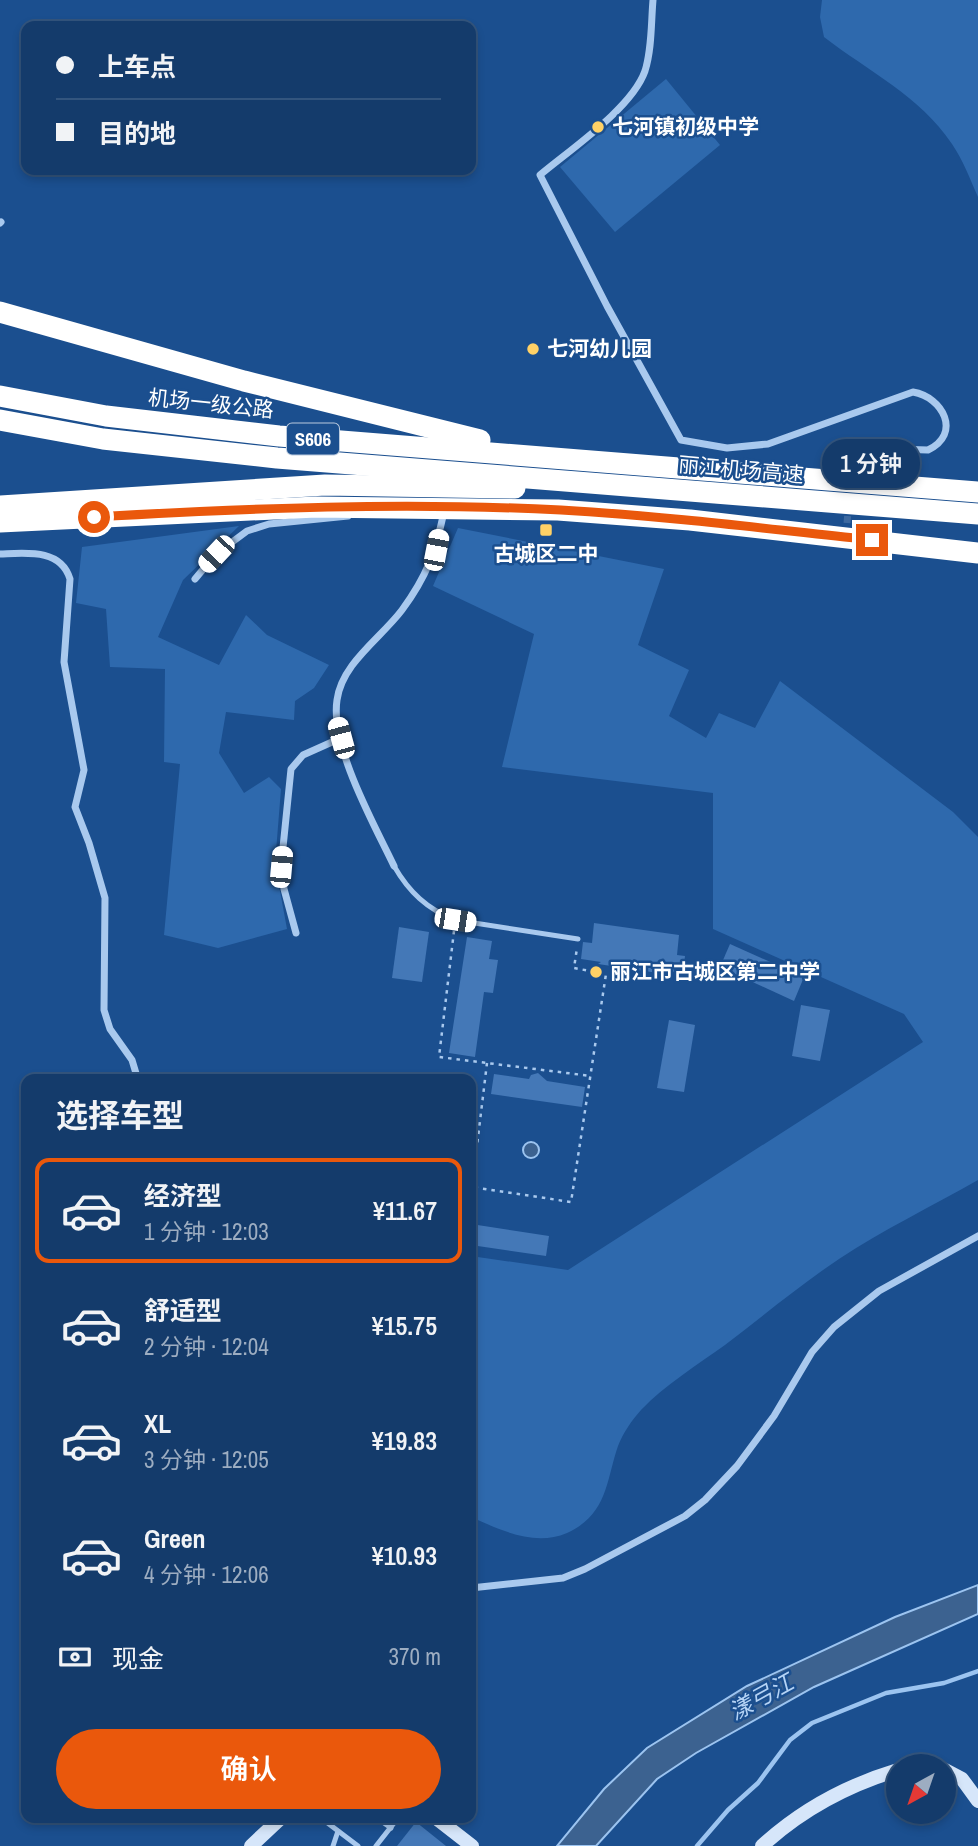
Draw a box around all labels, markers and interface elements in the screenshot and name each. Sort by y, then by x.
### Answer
text: 上车点 [98,49,176,84]
place label: 七河镇初级中学 [612,112,759,141]
text: 目的地 [98,116,176,151]
marker: 七河镇初级中学 [590,119,606,135]
place label: 七河幼儿园 [547,334,652,363]
marker: 七河幼儿园 [525,341,541,357]
street label: 机场一级公路 [147,382,275,425]
road number: S606 [287,424,339,454]
callout: 1 分钟 [823,438,921,488]
text: 1 分钟 [840,448,902,479]
street label: 丽江机场高速 [677,450,805,489]
route start [78,501,110,533]
marker: 古城区二中 [538,522,554,538]
route end [856,524,888,556]
car [422,527,451,573]
car [194,531,239,577]
place label: 古城区二中 [494,539,599,568]
car [326,715,357,761]
car [269,845,294,889]
car [433,906,478,934]
place label: 丽江市古城区第二中学 [610,957,820,986]
marker: 丽江市古城区第二中学 [588,964,604,980]
text: 选择车型 [56,1094,184,1137]
text: 经济型 [144,1178,222,1213]
icon: car [60,1179,123,1242]
text: ¥11.67 [373,1193,437,1228]
text: 1 分钟 · 12:03 [144,1216,269,1247]
text: 舒适型 [144,1293,222,1328]
icon: car [60,1294,123,1357]
text: ¥15.75 [372,1308,437,1343]
text: 2 分钟 · 12:04 [144,1331,269,1362]
text: XL [144,1406,171,1441]
icon: car [60,1409,123,1472]
text: ¥19.83 [372,1423,437,1458]
text: 3 分钟 · 12:05 [144,1444,269,1475]
text: Green [144,1521,206,1556]
icon: car [60,1524,123,1587]
text: ¥10.93 [372,1538,437,1573]
text: 4 分钟 · 12:06 [144,1559,269,1590]
icon: cash [56,1638,94,1676]
text: 现金 [112,1641,164,1676]
text: 370 m [389,1641,441,1672]
water label: 漾弓江 [723,1665,801,1727]
button: 确认 [56,1729,441,1809]
north arrow [886,1754,956,1824]
map controls [886,1754,956,1824]

